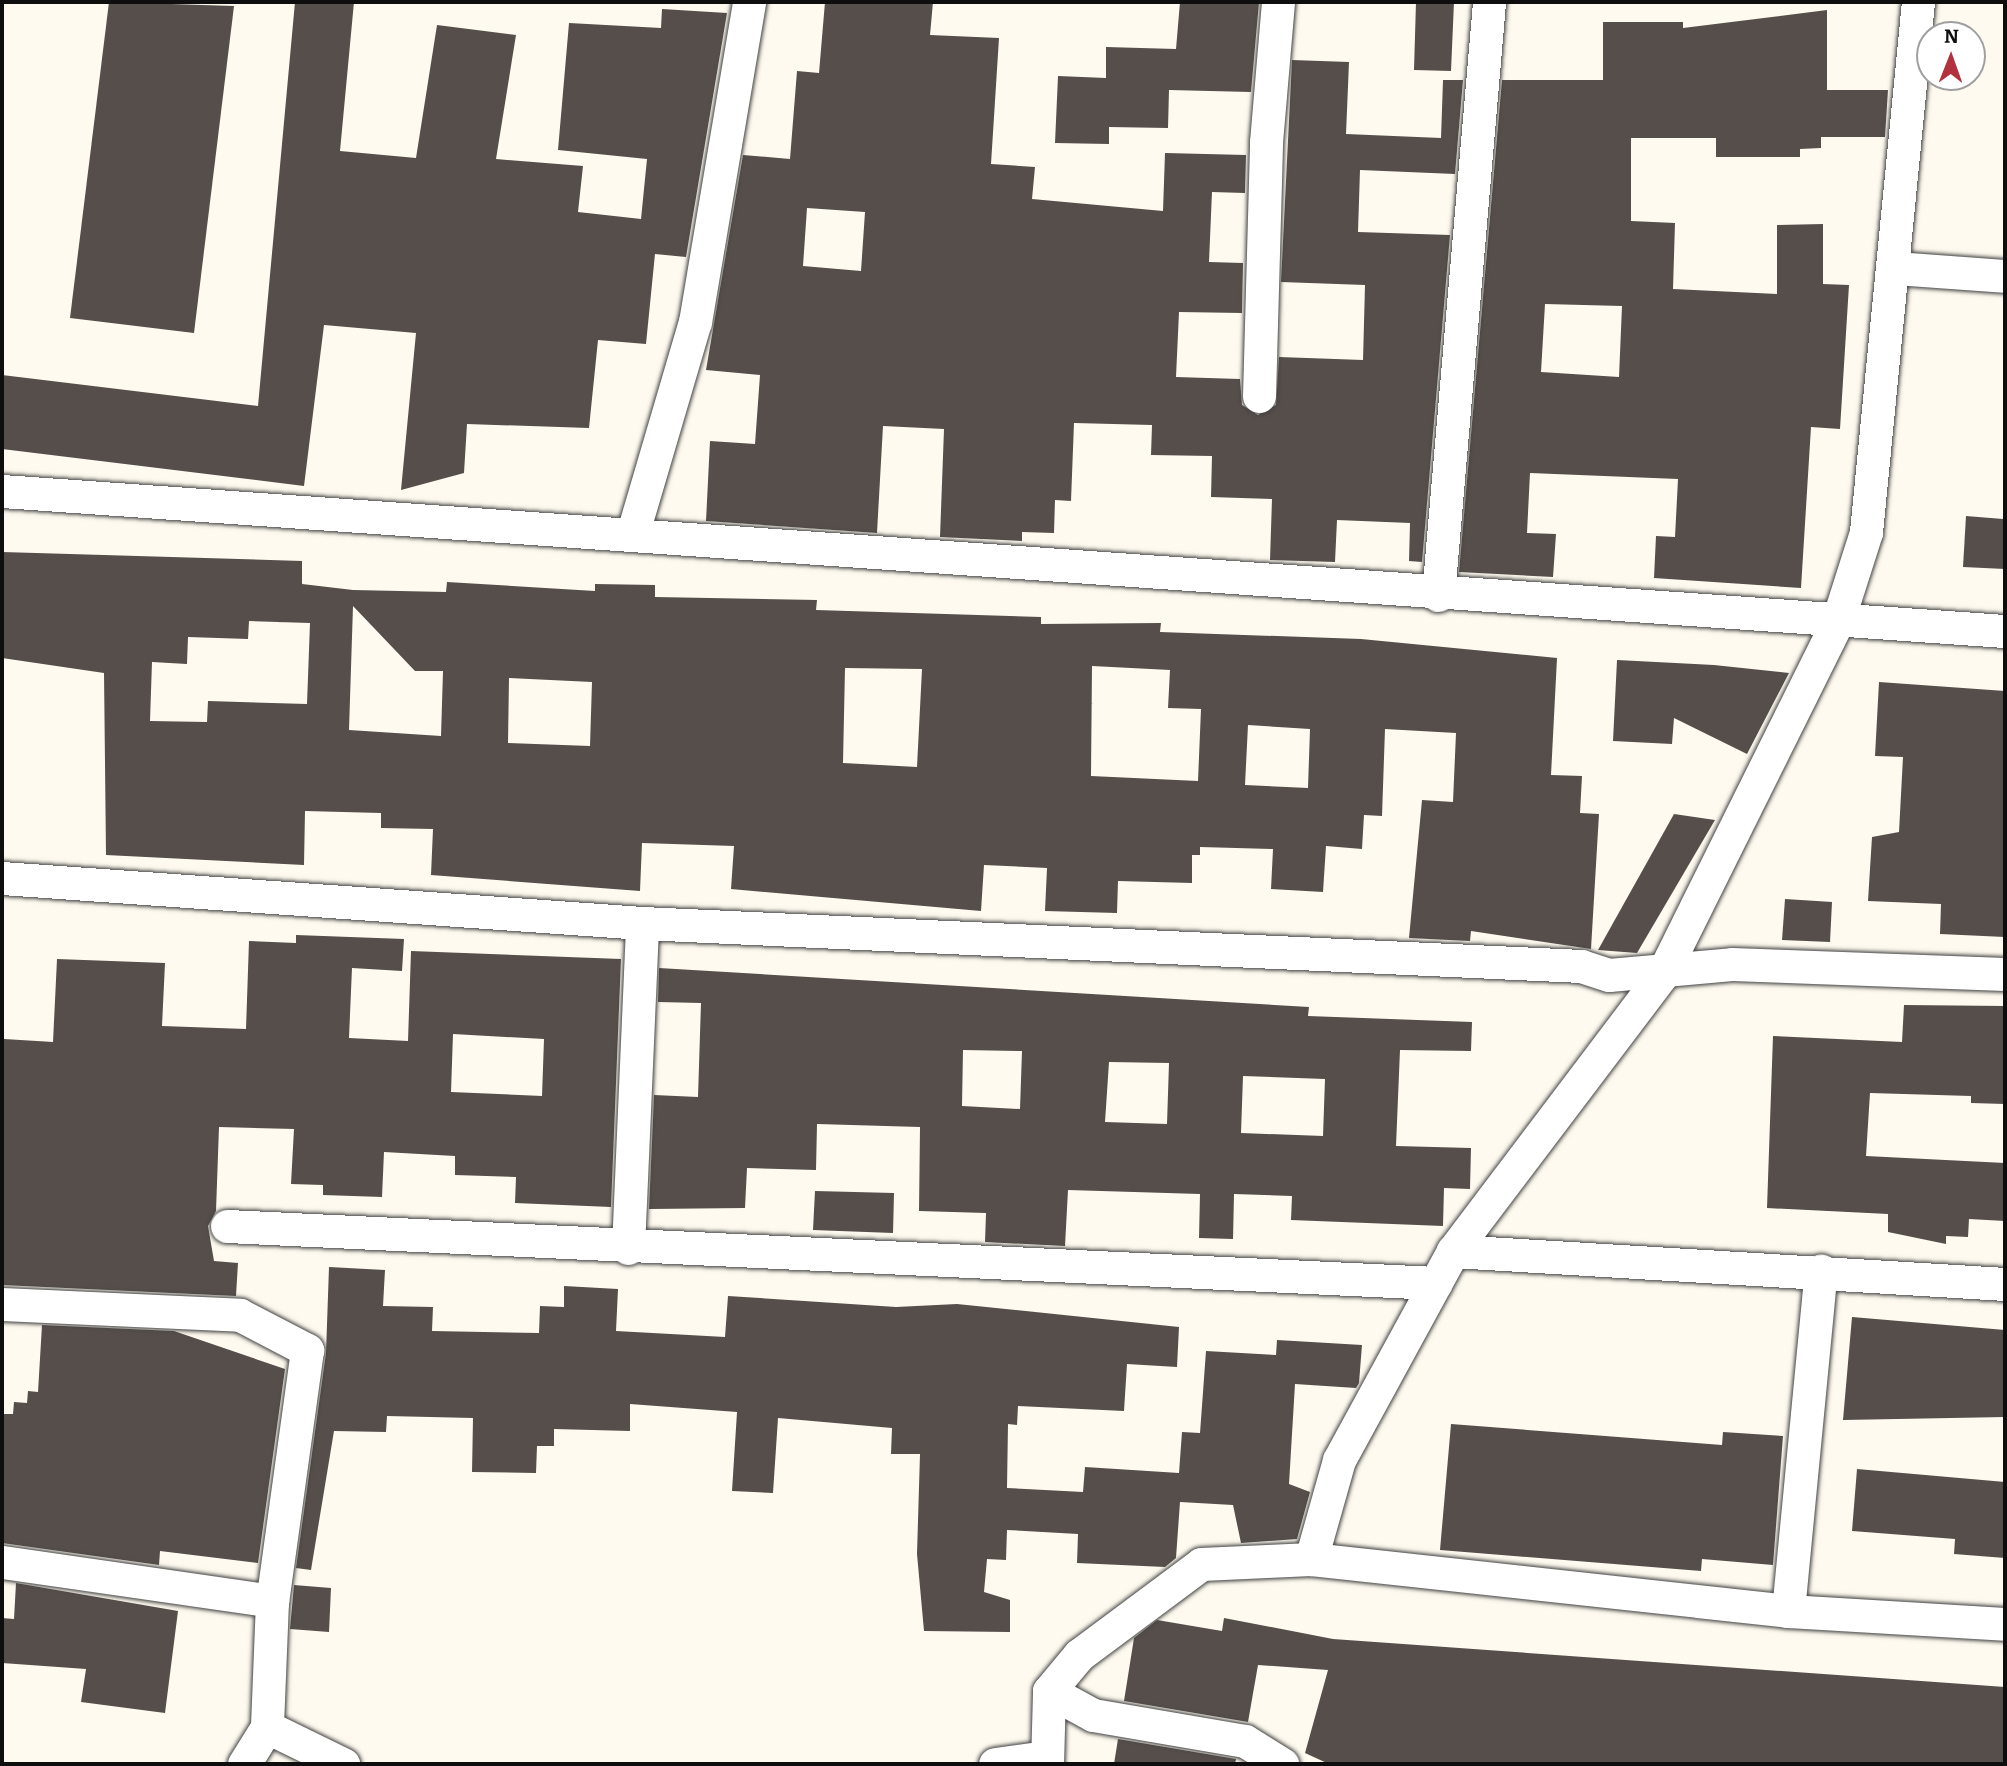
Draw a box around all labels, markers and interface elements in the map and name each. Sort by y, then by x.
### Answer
north arrow [1916,21,1986,91]
text: N [1944,25,1959,48]

